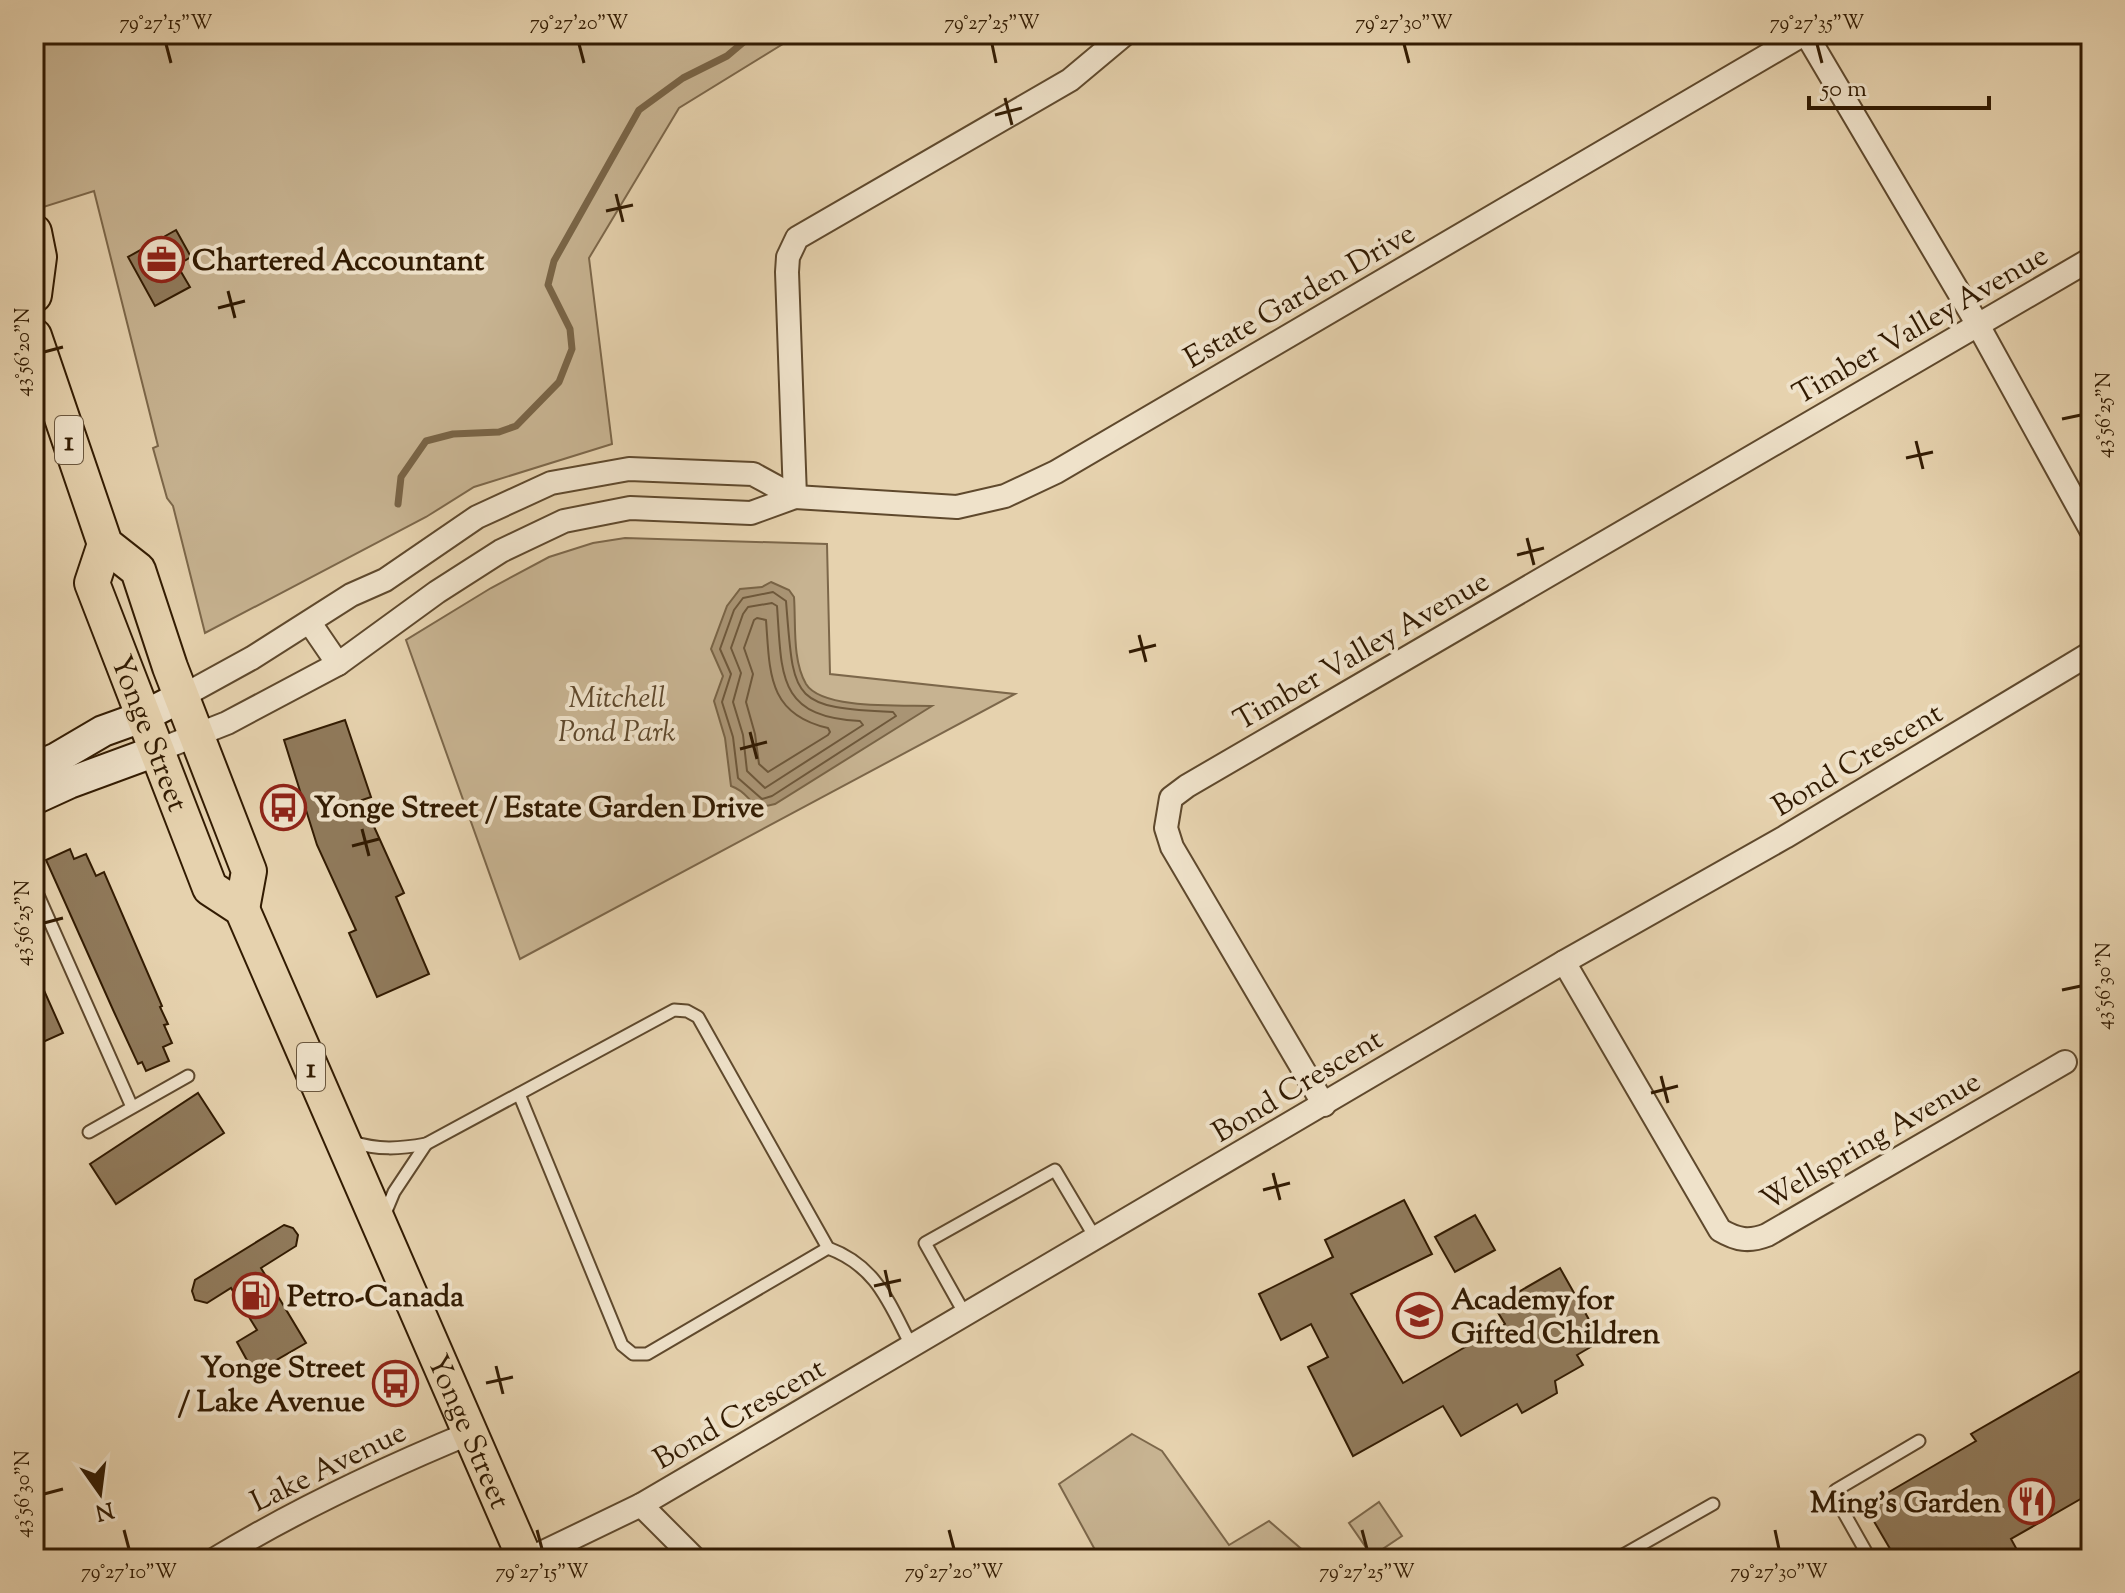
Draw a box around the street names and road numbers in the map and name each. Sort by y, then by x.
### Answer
street label: Estate Garden Drive [1177,213,1424,381]
street label: Timber Valley Avenue [1786,235,2057,417]
road number: 1 [55,416,83,464]
street label: Timber Valley Avenue [1227,561,1498,743]
street label: Yonge Street [98,649,197,818]
street label: Bond Crescent [1765,693,1952,829]
street label: Bond Crescent [1205,1019,1392,1155]
road number: 1 [297,1043,325,1091]
street label: Wellspring Avenue [1753,1062,1989,1223]
street label: Yonge Street [415,1348,520,1516]
street label: Bond Crescent [646,1349,834,1482]
street label: Lake Avenue [244,1412,414,1524]

